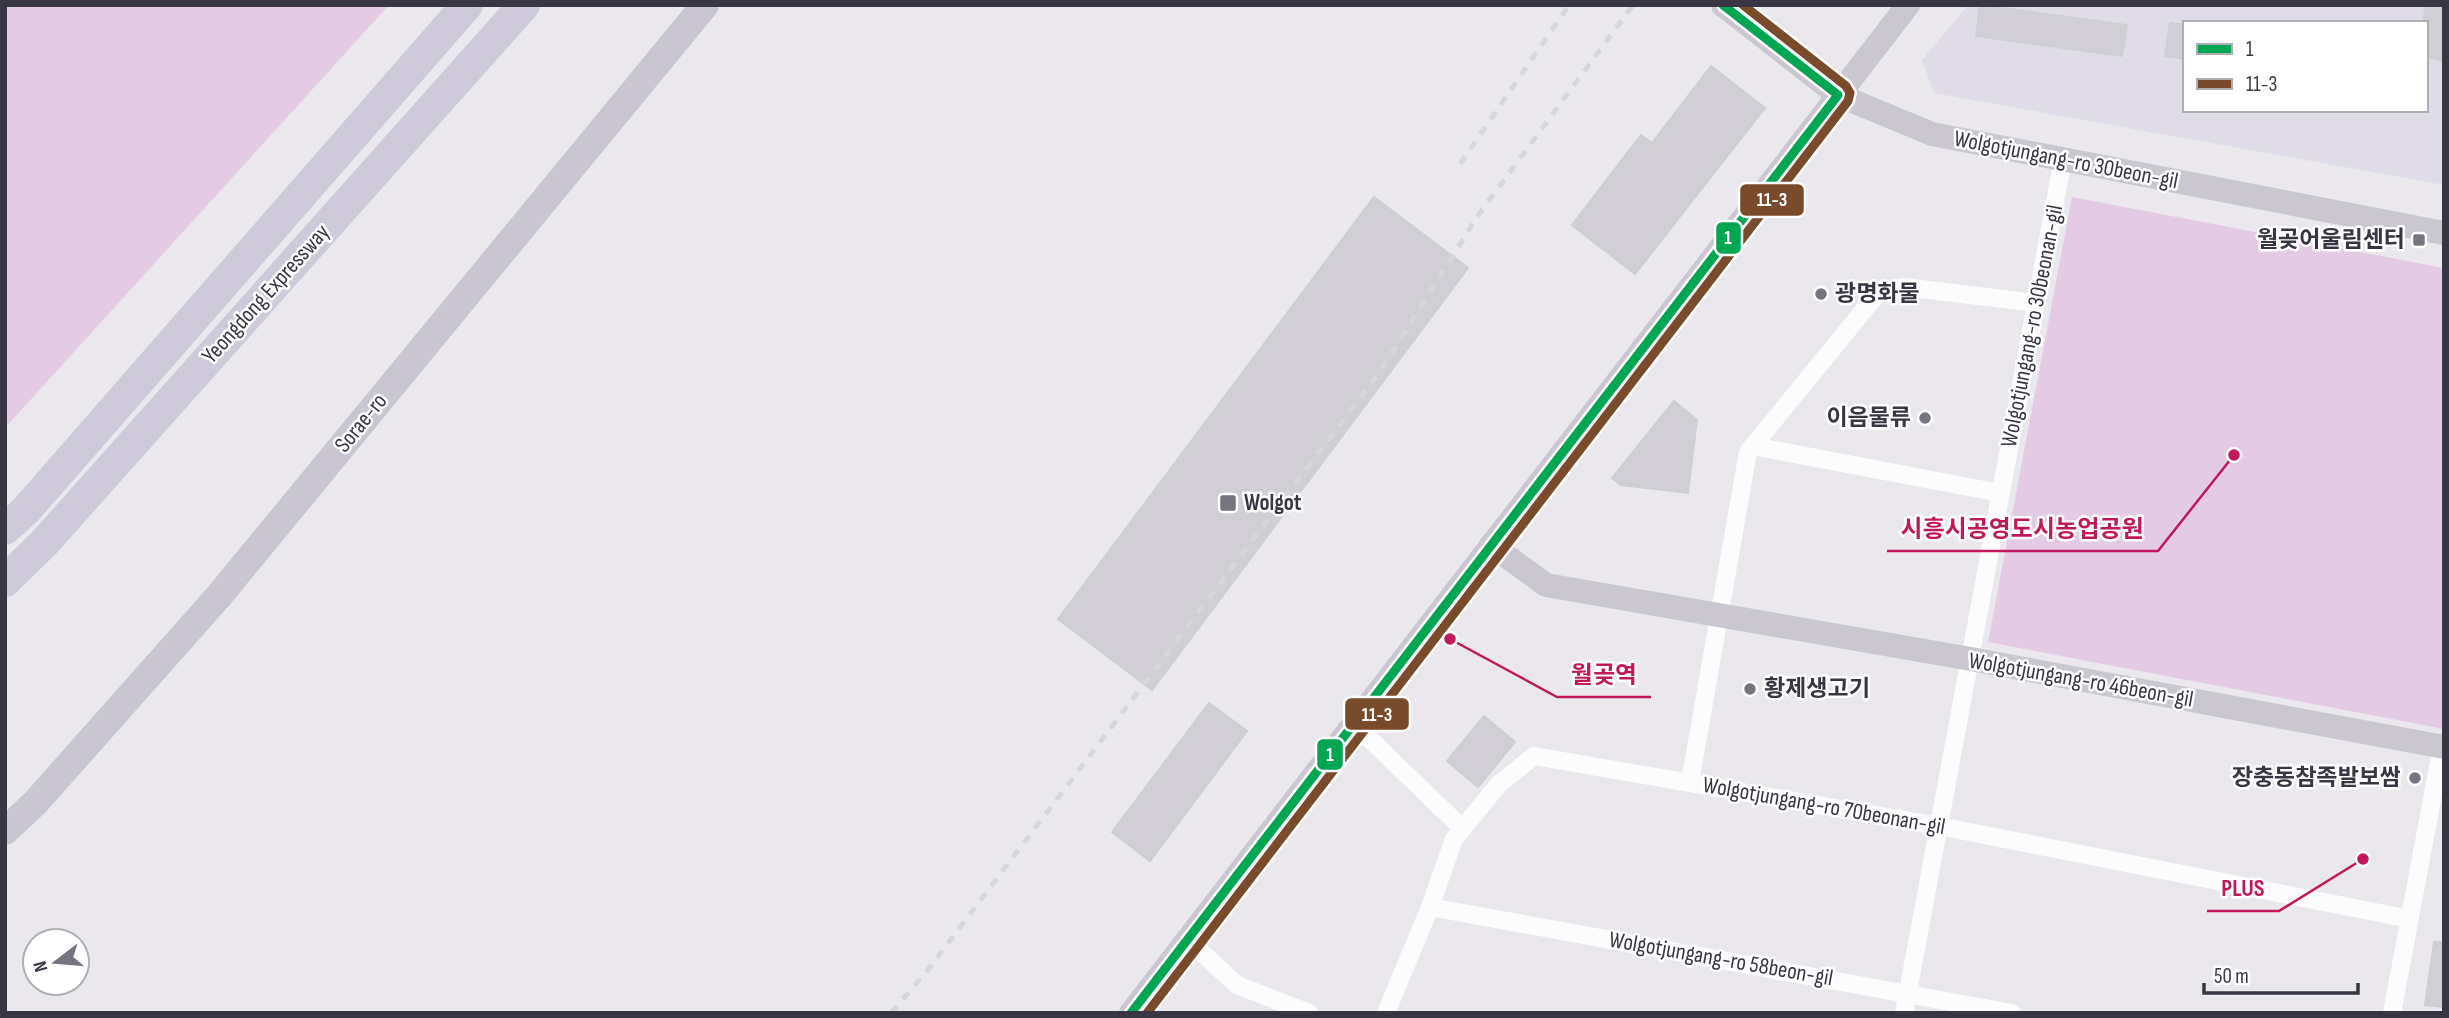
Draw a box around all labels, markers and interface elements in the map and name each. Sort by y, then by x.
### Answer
legend [2183,21,2428,112]
text: 1 [2246,37,2254,62]
text: 11-3 [2246,72,2277,97]
street label: Wolgotjungang-ro 30beon-gil [1952,125,2180,195]
line badge: 11-3 [1739,183,1805,217]
text: 11-3 [1757,189,1787,212]
street label: Wolgotjungang-ro 30beonan-gil [1995,202,2069,450]
street label: Yeongdong Expressway [196,219,336,369]
line badge: 1 [1715,221,1742,255]
place label: 월곶어울림센터 [2257,226,2405,254]
text: 1 [1724,227,1732,250]
marker: 월곶어울림센터 [2411,232,2427,248]
place label: 광명화물 [1835,280,1920,308]
marker: 광명화물 [1813,286,1829,302]
street label: Sorae-ro [329,388,393,458]
place label: 이음물류 [1826,404,1911,432]
marker: 이음물류 [1917,410,1933,426]
place label: Wolgot [1244,489,1302,517]
marker: Wolgot [1218,493,1238,513]
callout: 시흥시공영도시농업공원 [1887,506,2158,551]
text: 시흥시공영도시농업공원 [1901,515,2143,544]
street label: Wolgotjungang-ro 46beon-gil [1967,646,2195,714]
callout: 월곶역 [1557,652,1651,697]
text: 월곶역 [1571,661,1637,690]
place label: 황제생고기 [1764,675,1870,703]
marker: 황제생고기 [1742,681,1758,697]
line badge: 11-3 [1344,697,1410,731]
text: 11-3 [1362,704,1392,727]
line badge: 1 [1316,738,1344,771]
text: 1 [1326,744,1334,767]
place label: 장충동참족발보쌈 [2232,764,2401,792]
marker: 장충동참족발보쌈 [2407,770,2423,786]
street label: Wolgotjungang-ro 70beonan-gil [1701,771,1947,841]
callout: PLUS [2207,866,2279,911]
text: PLUS [2221,874,2265,903]
street label: Wolgotjungang-ro 58beon-gil [1607,926,1835,992]
north arrow [21,927,91,997]
scale bar [2204,951,2358,995]
text: N [29,958,54,974]
text: 50 m [2214,964,2249,989]

